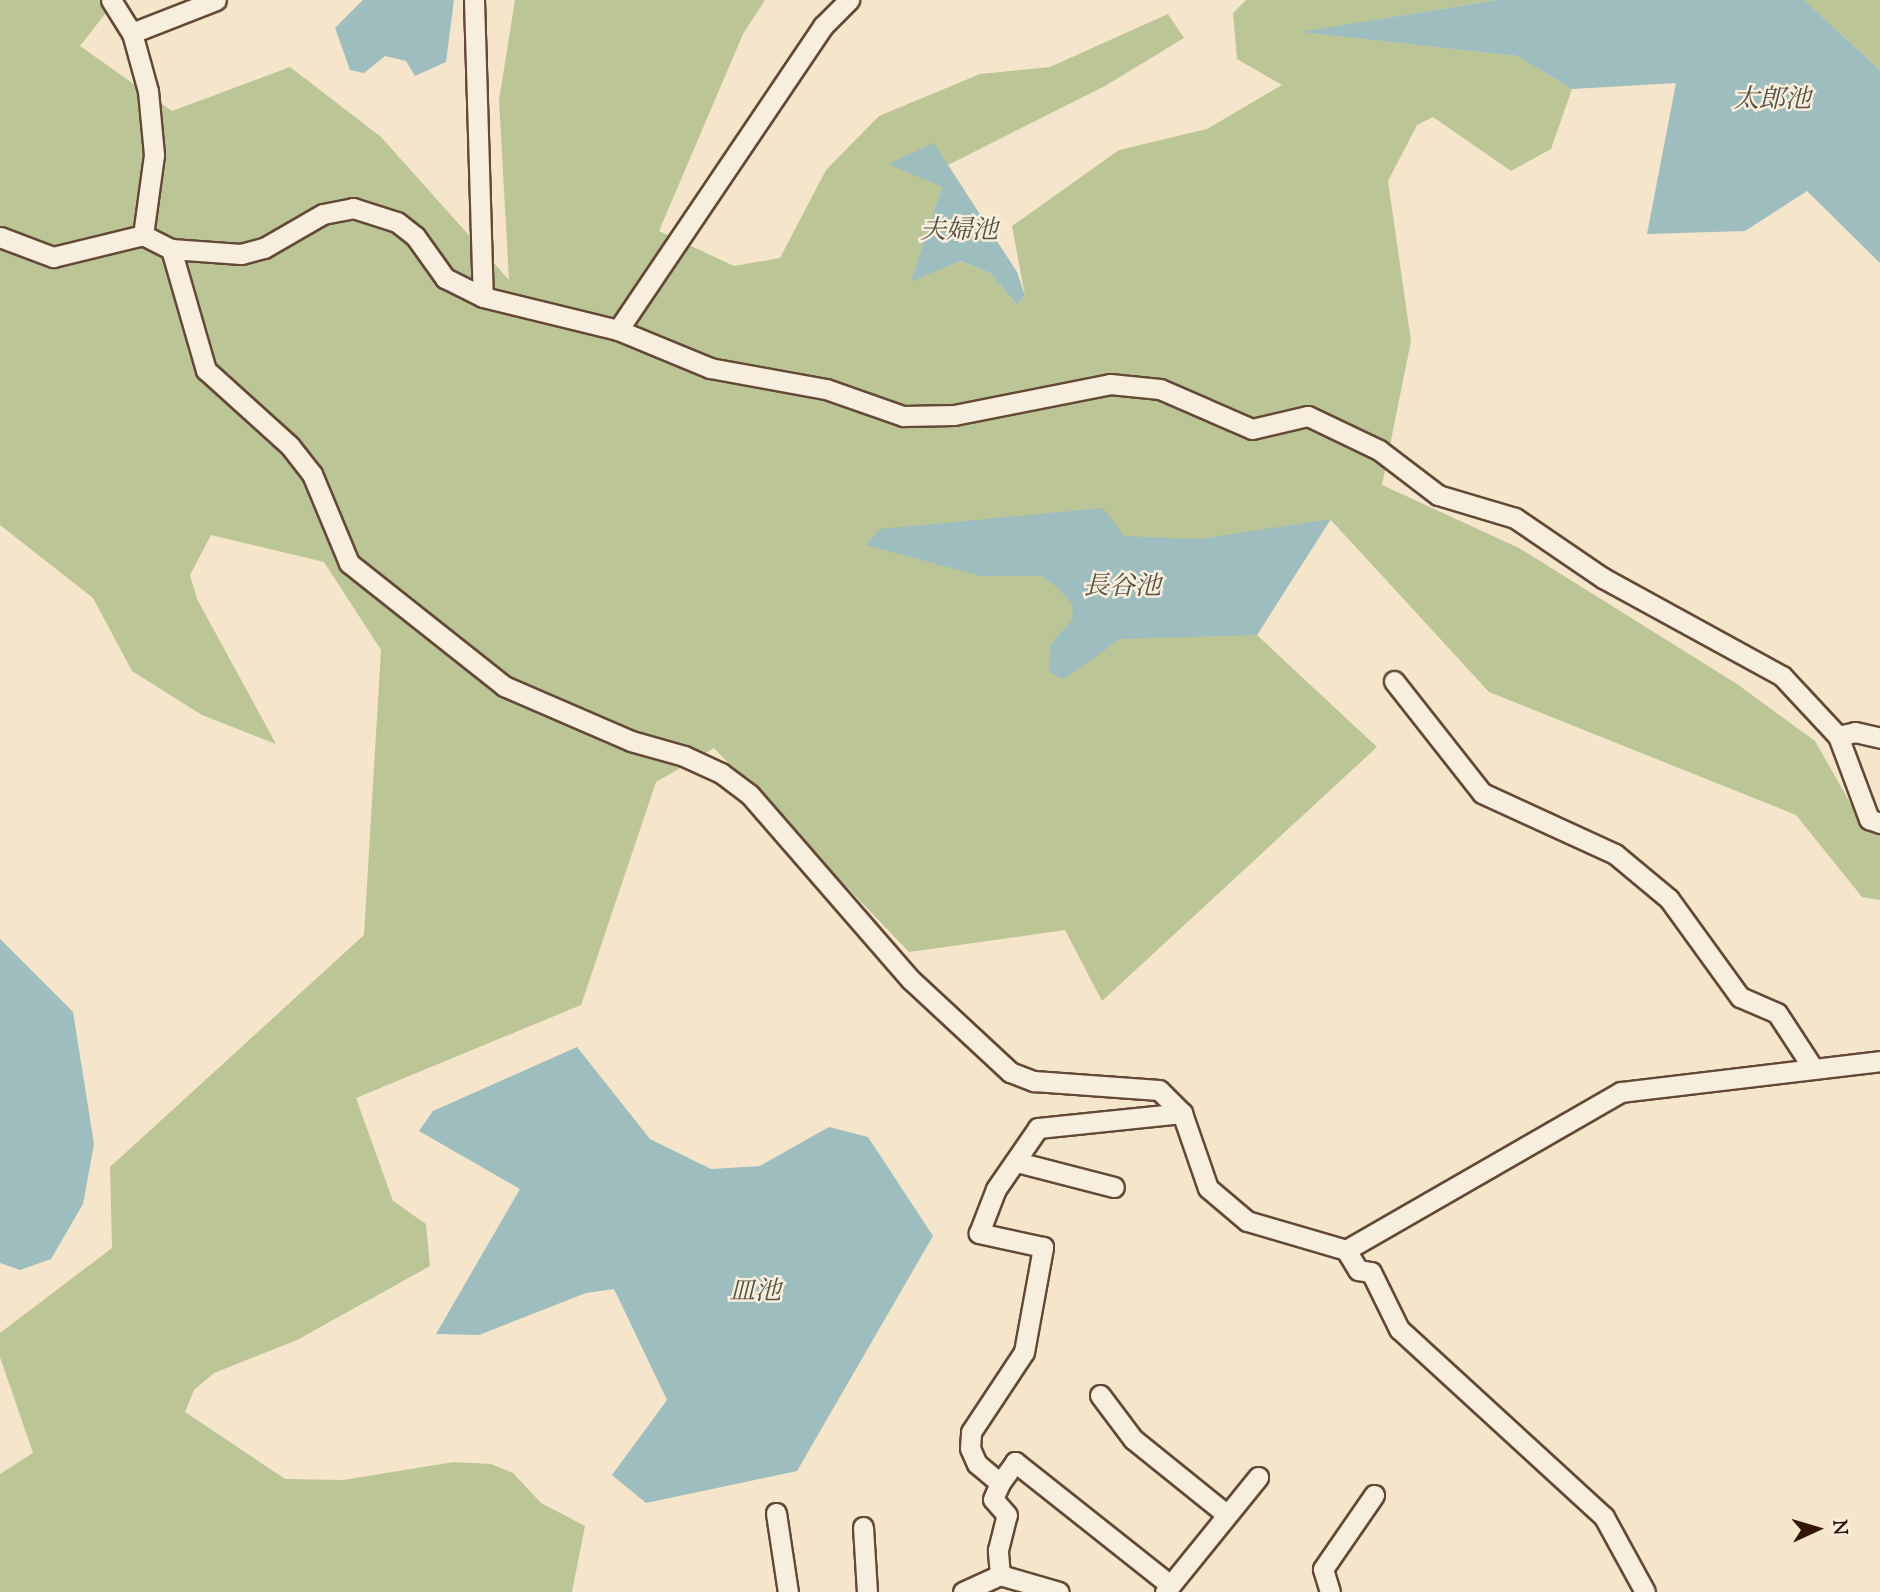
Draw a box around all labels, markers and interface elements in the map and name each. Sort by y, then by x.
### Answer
water label: 太郎池 [1733,85,1811,117]
water label: 夫婦池 [920,216,998,248]
water label: 長谷池 [1083,572,1161,604]
water label: 皿池 [729,1277,781,1309]
north arrow [1782,1494,1852,1564]
text: N [1824,1519,1852,1536]

